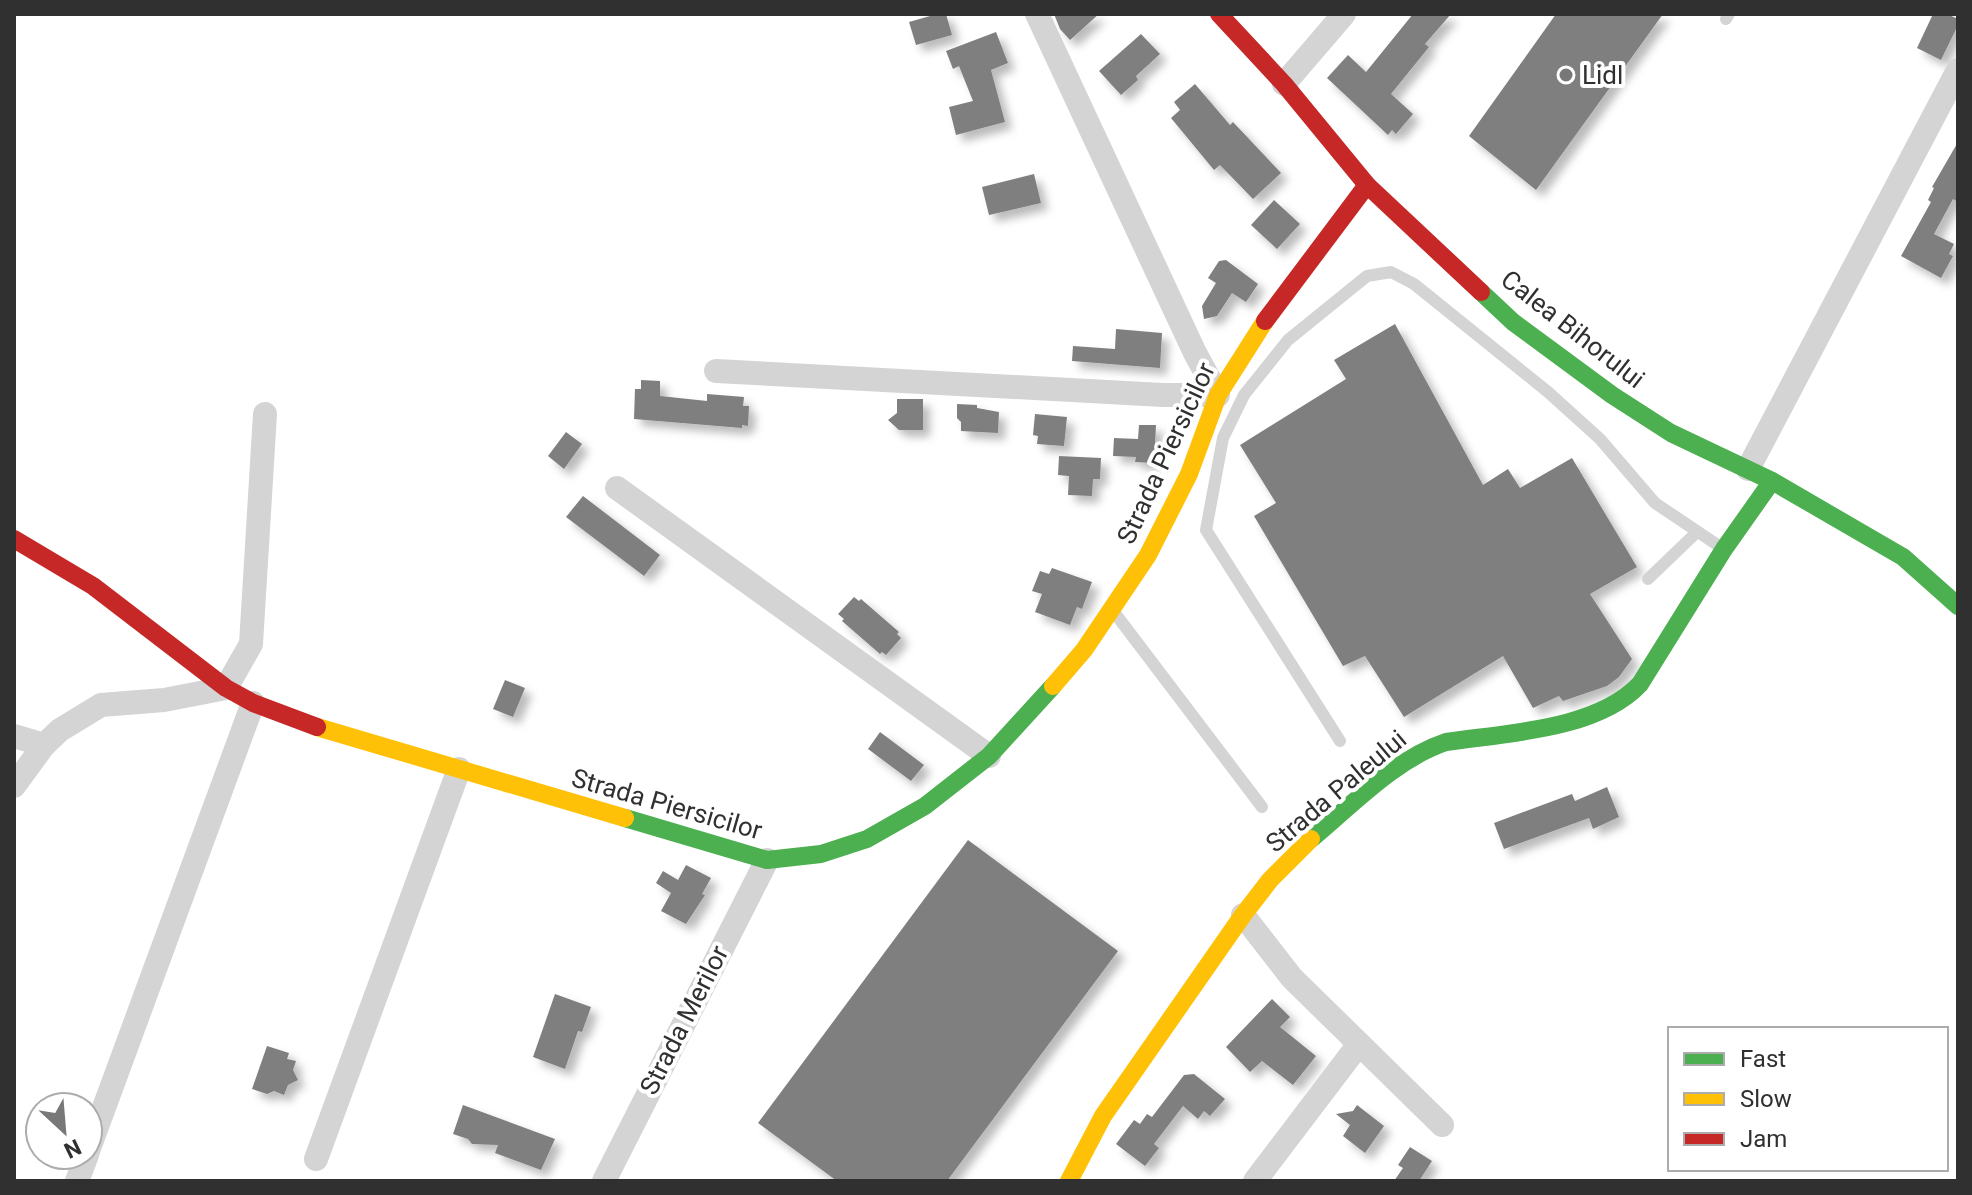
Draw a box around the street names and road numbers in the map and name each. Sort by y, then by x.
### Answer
street label: Calea Bihorului [1495,264,1651,394]
street label: Strada Piersicilor [1111,357,1221,548]
street label: Strada Paleului [1260,724,1412,858]
street label: Strada Piersicilor [568,762,766,846]
street label: Strada Merilor [634,940,734,1100]

